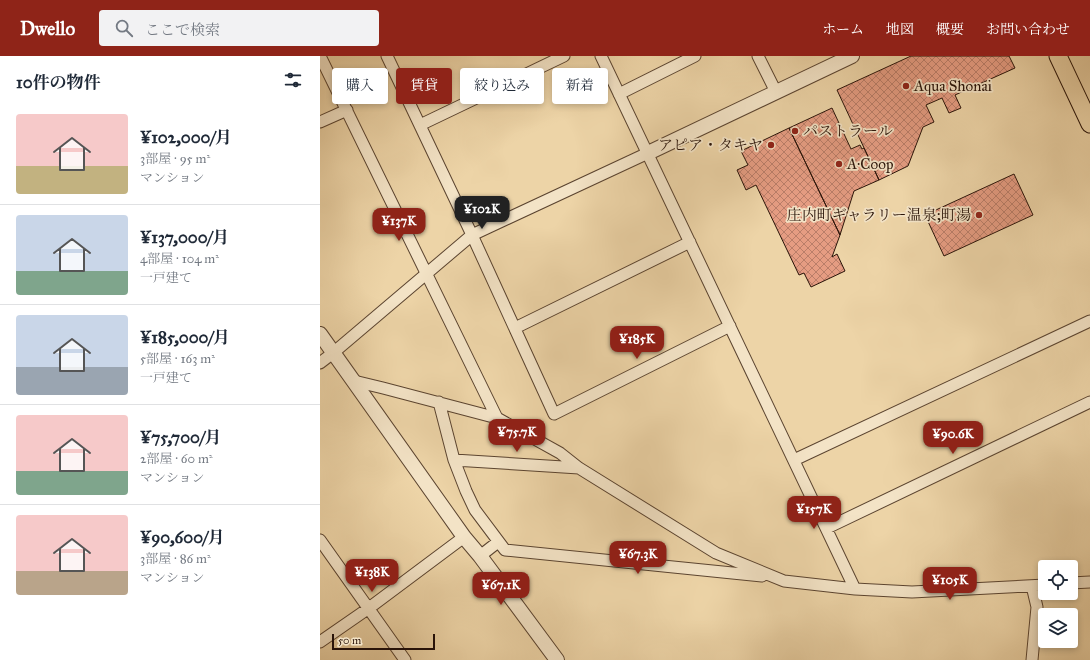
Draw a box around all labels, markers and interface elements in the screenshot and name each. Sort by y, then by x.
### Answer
search box [99,10,379,46]
text: Dwello [20,17,75,40]
icon: search [113,17,135,39]
text: ここで検索 [145,21,220,39]
text: ホーム [822,21,864,38]
text: 地図 [886,21,914,38]
text: 概要 [936,21,964,38]
text: お問い合わせ [986,21,1070,38]
chip: 購入 [332,68,388,104]
chip: 賃貸 [396,68,452,104]
chip: 絞り込み [460,68,544,104]
chip: 新着 [552,68,608,104]
icon: filters [282,69,304,91]
text: 10件の物件 [16,72,101,93]
place label: Aqua Shonai [913,77,992,96]
marker: Aqua Shonai [901,81,911,91]
place label: パストラール [803,122,893,140]
marker: パストラール [790,126,800,136]
text: ¥102,000/月 [140,127,232,148]
icon: home [48,130,96,178]
place label: アピア・タキヤ [658,136,763,154]
marker: アピア・タキヤ [766,140,776,150]
text: 3部屋 · 95 m² [140,151,210,167]
place label: A·Coop [846,155,893,173]
marker: A·Coop [834,159,844,169]
text: マンション [140,170,204,186]
pin: ¥102K [454,196,510,230]
text: ¥102K [464,201,500,217]
place label: 庄内町ギャラリー温泉;町湯 [787,206,971,224]
pin: ¥137K [371,208,427,242]
marker: 庄内町ギャラリー温泉;町湯 [974,210,984,220]
text: ¥137K [381,213,417,229]
text: ¥137,000/月 [140,227,229,248]
icon: home [48,231,96,279]
text: 4部屋 · 104 m² [140,251,219,267]
text: 一戸建て [140,270,192,286]
pin: ¥185K [609,326,665,360]
text: ¥185,000/月 [140,327,230,348]
icon: home [48,331,96,379]
text: ¥185K [619,331,655,347]
text: 5部屋 · 163 m² [140,351,215,367]
text: 一戸建て [140,370,192,386]
pin: ¥75.7K [484,419,550,453]
pin: ¥90.6K [920,421,986,455]
text: ¥75.7K [497,424,537,440]
text: ¥90.6K [932,426,974,442]
text: ¥75,700/月 [140,427,222,448]
icon: home [48,431,96,479]
text: 2部屋 · 60 m² [140,451,213,467]
text: マンション [140,470,204,486]
pin: ¥157K [786,496,842,530]
text: ¥157K [796,501,832,517]
text: ¥90,600/月 [140,527,225,548]
icon: home [48,531,96,579]
pin: ¥67.3K [605,541,671,575]
text: ¥67.3K [618,546,658,562]
text: 3部屋 · 86 m² [140,551,211,567]
pin: ¥138K [344,559,400,593]
map controls [1038,560,1078,648]
button: locate [1038,560,1078,600]
text: ¥138K [354,564,390,580]
pin: ¥105K [922,567,978,601]
text: マンション [140,570,204,586]
pin: ¥67.1K [468,572,534,606]
text: ¥105K [932,572,968,588]
text: ¥67.1K [481,577,521,593]
button: layers [1038,608,1078,648]
scale bar [332,632,435,651]
text: 50 m [338,634,361,647]

